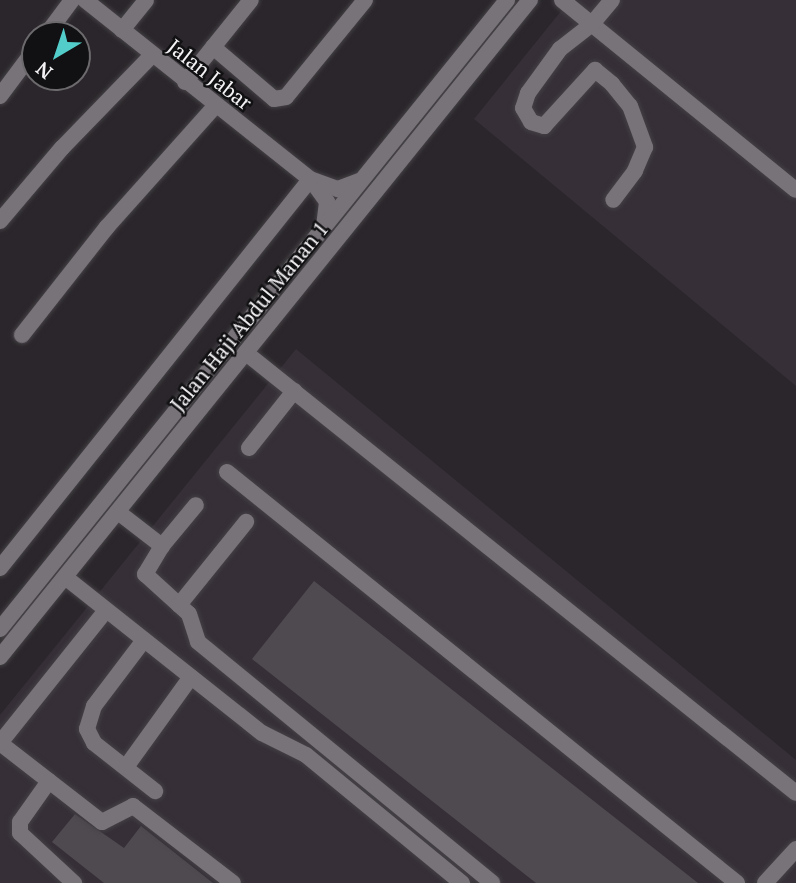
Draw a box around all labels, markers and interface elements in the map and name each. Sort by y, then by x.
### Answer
north arrow [21,21,91,91]
street label: Jalan Jabar [163,33,257,115]
text: N [30,57,57,85]
street label: Jalan Haji Abdul Manan 1 [165,216,333,416]

